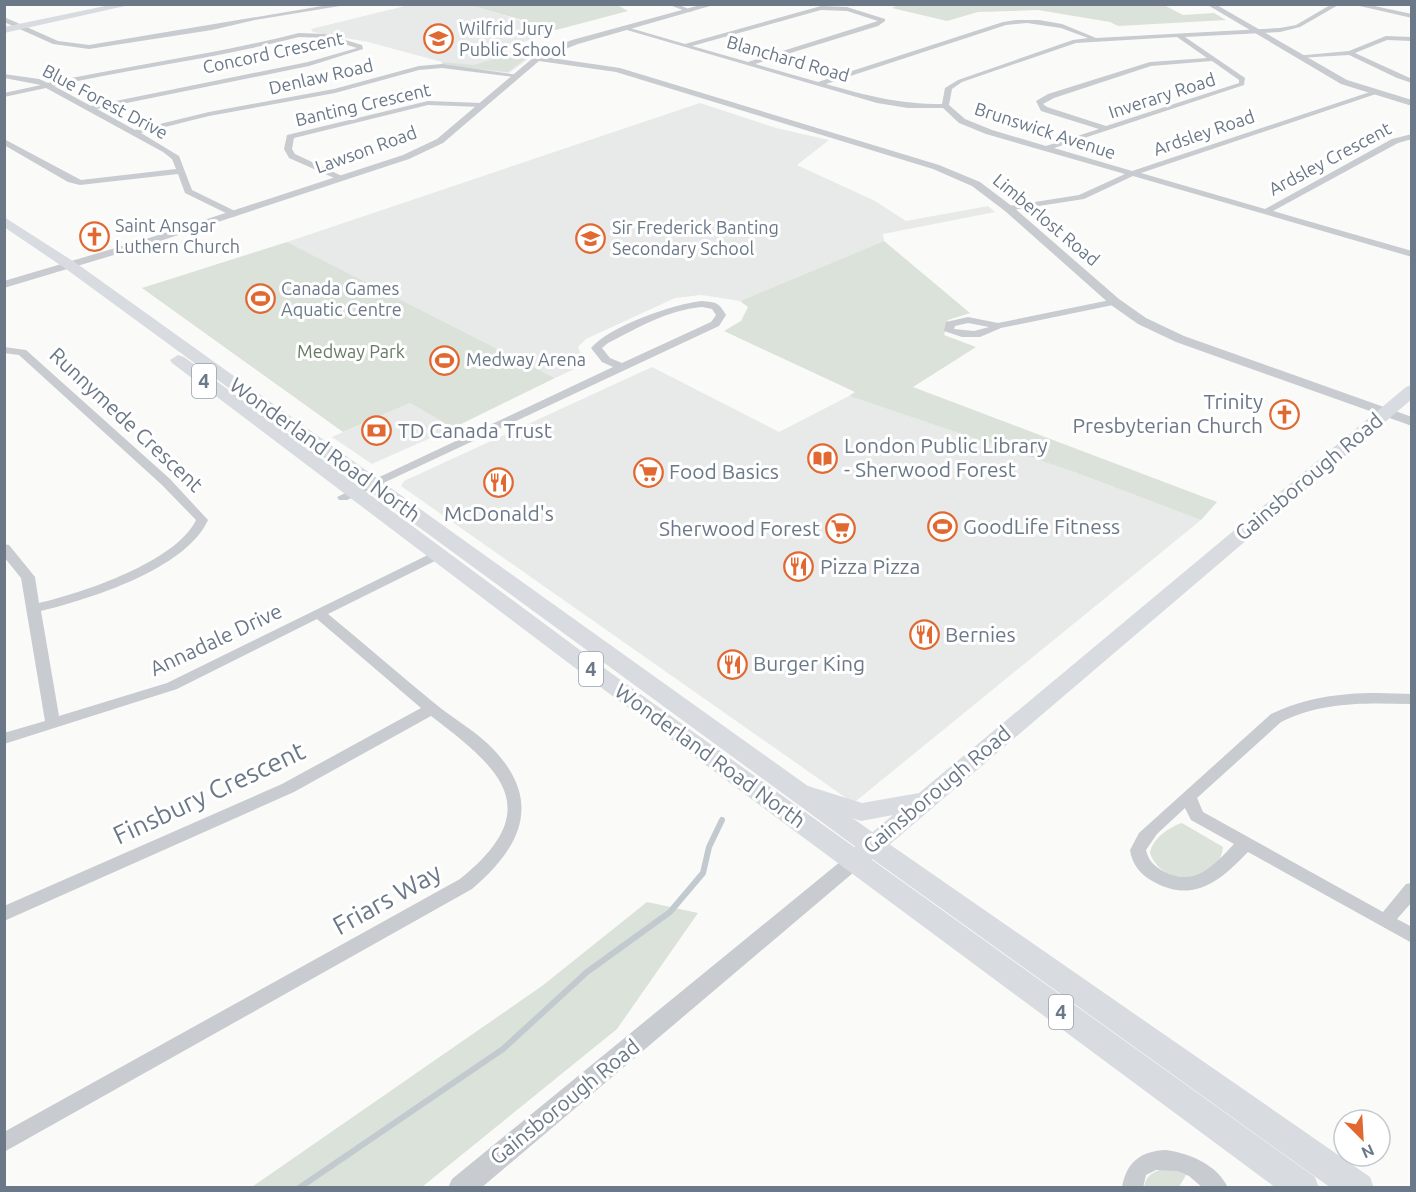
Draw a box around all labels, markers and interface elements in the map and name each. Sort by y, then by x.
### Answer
place label: Wilfrid Jury Public School [459,18,566,59]
school or university icon: Wilfrid Jury Public School [422,23,454,55]
street label: Concord Crescent [201,27,345,77]
street label: Blanchard Road [725,31,852,85]
street label: Denlaw Road [267,54,375,98]
street label: Blue Forest Drive [40,60,171,143]
street label: Inverary Road [1106,68,1218,122]
street label: Banting Crescent [293,79,432,129]
street label: Brunswick Avenue [972,98,1118,162]
street label: Ardsley Road [1150,105,1257,159]
street label: Ardsley Crescent [1265,117,1394,199]
street label: Lawson Road [312,121,419,177]
street label: Limberlost Road [990,169,1104,269]
place label: Saint Ansgar Luthern Church [115,215,240,256]
place label: Sir Frederick Banting Secondary School [612,217,779,258]
church icon: Saint Ansgar Luthern Church [78,220,110,252]
school or university icon: Sir Frederick Banting Secondary School [575,222,607,254]
place label: Canada Games Aquatic Centre [281,278,402,319]
sports icon: Canada Games Aquatic Centre [244,283,276,315]
park label: Medway Park [297,341,405,361]
street label: Runnymede Crescent [45,342,208,496]
sports icon: Medway Arena [429,344,461,376]
place label: Medway Arena [466,349,586,369]
road number: 4 [192,364,216,398]
street label: Wonderland Road North [226,372,425,526]
place label: Trinity Presbyterian Church [1072,389,1263,437]
church icon: Trinity Presbyterian Church [1268,398,1300,430]
street label: Gainsborough Road [1230,408,1387,545]
bank icon: TD Canada Trust [361,415,393,447]
place label: TD Canada Trust [398,418,552,442]
place label: London Public Library - Sherwood Forest [844,433,1048,481]
library icon: London Public Library - Sherwood Forest [807,442,839,474]
supermarket icon: Food Basics [632,456,664,488]
place label: Food Basics [669,459,779,483]
restaurant icon: McDonald's [483,467,515,499]
place label: McDonald's [444,501,554,525]
sports icon: GoodLife Fitness [926,511,958,543]
supermarket icon: Sherwood Forest [825,513,857,545]
place label: GoodLife Fitness [963,514,1120,538]
place label: Sherwood Forest [659,516,820,540]
restaurant icon: Pizza Pizza [783,551,815,583]
place label: Pizza Pizza [820,554,920,578]
street label: Annadale Drive [146,598,285,680]
restaurant icon: Bernies [908,619,940,651]
place label: Bernies [945,622,1016,646]
restaurant icon: Burger King [716,648,748,680]
place label: Burger King [753,651,865,675]
road number: 4 [579,652,603,686]
street label: Wonderland Road North [611,678,810,832]
street label: Gainsborough Road [858,721,1015,858]
street label: Finsbury Crescent [108,735,309,850]
street label: Friars Way [328,857,446,940]
road number: 4 [1049,995,1073,1029]
street label: Gainsborough Road [485,1034,644,1169]
north arrow [1332,1108,1392,1168]
text: N [1359,1141,1377,1162]

